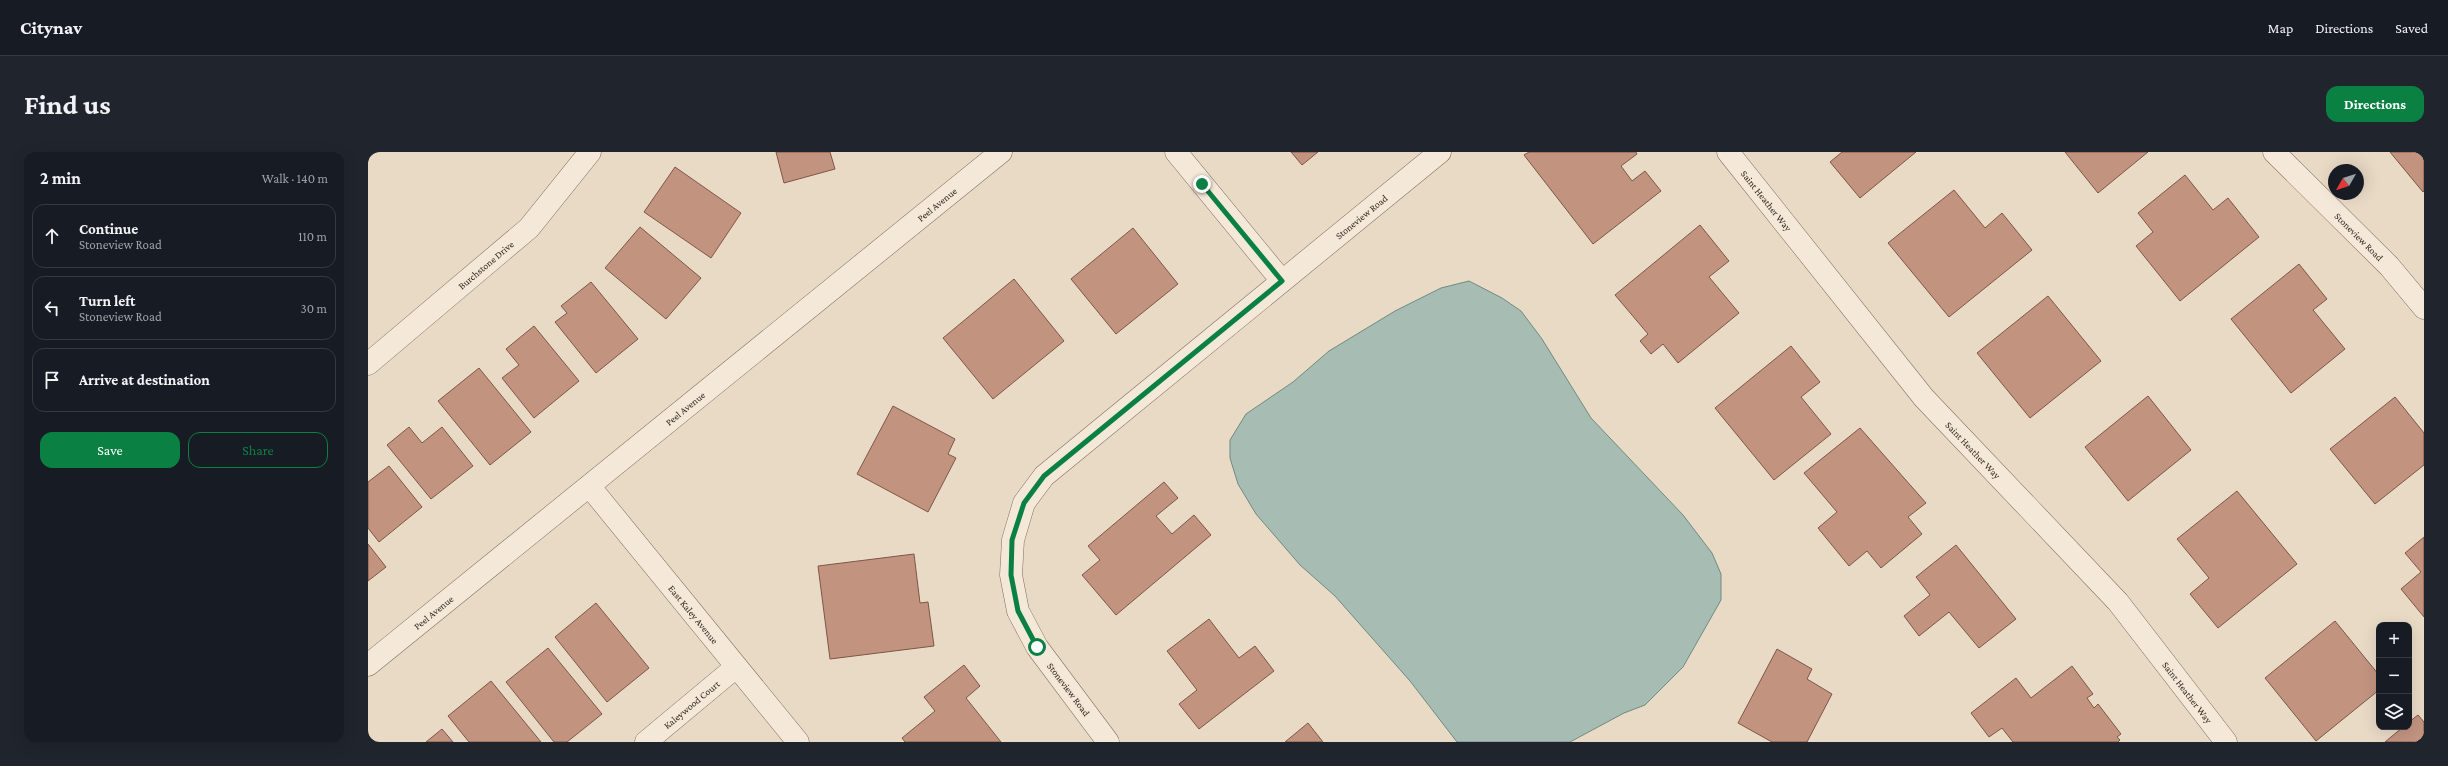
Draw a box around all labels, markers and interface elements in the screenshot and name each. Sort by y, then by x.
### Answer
text: Citynav [20,17,82,38]
text: Map [2268,20,2293,36]
text: Directions [2315,20,2373,36]
text: Saved [2395,20,2428,36]
button: Directions [2326,86,2424,122]
text: Find us [24,89,111,120]
north arrow [2328,164,2364,200]
street label: Saint Heather Way [1739,168,1794,234]
text: 2 min [40,169,81,188]
text: Walk · 140 m [262,171,328,186]
route end [1193,175,1211,193]
street label: Peel Avenue [915,185,959,224]
street label: Stoneview Road [1333,192,1390,241]
street label: Stoneview Road [2332,210,2386,264]
text: Continue [79,221,138,237]
icon: ahead [41,225,63,247]
text: 110 m [298,229,327,244]
text: Stoneview Road [79,237,162,252]
street label: Burchstone Drive [456,238,516,292]
text: Turn left [79,293,135,309]
icon: left [41,297,63,319]
text: 30 m [301,301,327,316]
text: Stoneview Road [79,309,162,324]
icon: arrive [41,369,63,391]
text: Arrive at destination [79,372,210,388]
street label: Peel Avenue [663,389,708,428]
street label: Saint Heather Way [1943,419,2003,481]
button: Save [40,432,180,468]
button: Share [188,432,328,468]
street label: East Kaley Avenue [666,583,721,646]
street label: Peel Avenue [412,593,456,632]
map controls [2376,622,2412,730]
button: + [2376,622,2412,658]
route start [1028,638,1046,656]
button: − [2376,658,2412,694]
street label: Saint Heather Way [2160,660,2215,726]
street label: Stoneview Road [1045,661,1093,719]
street label: Kaleywood Court [661,678,722,731]
button: layers [2376,694,2412,730]

